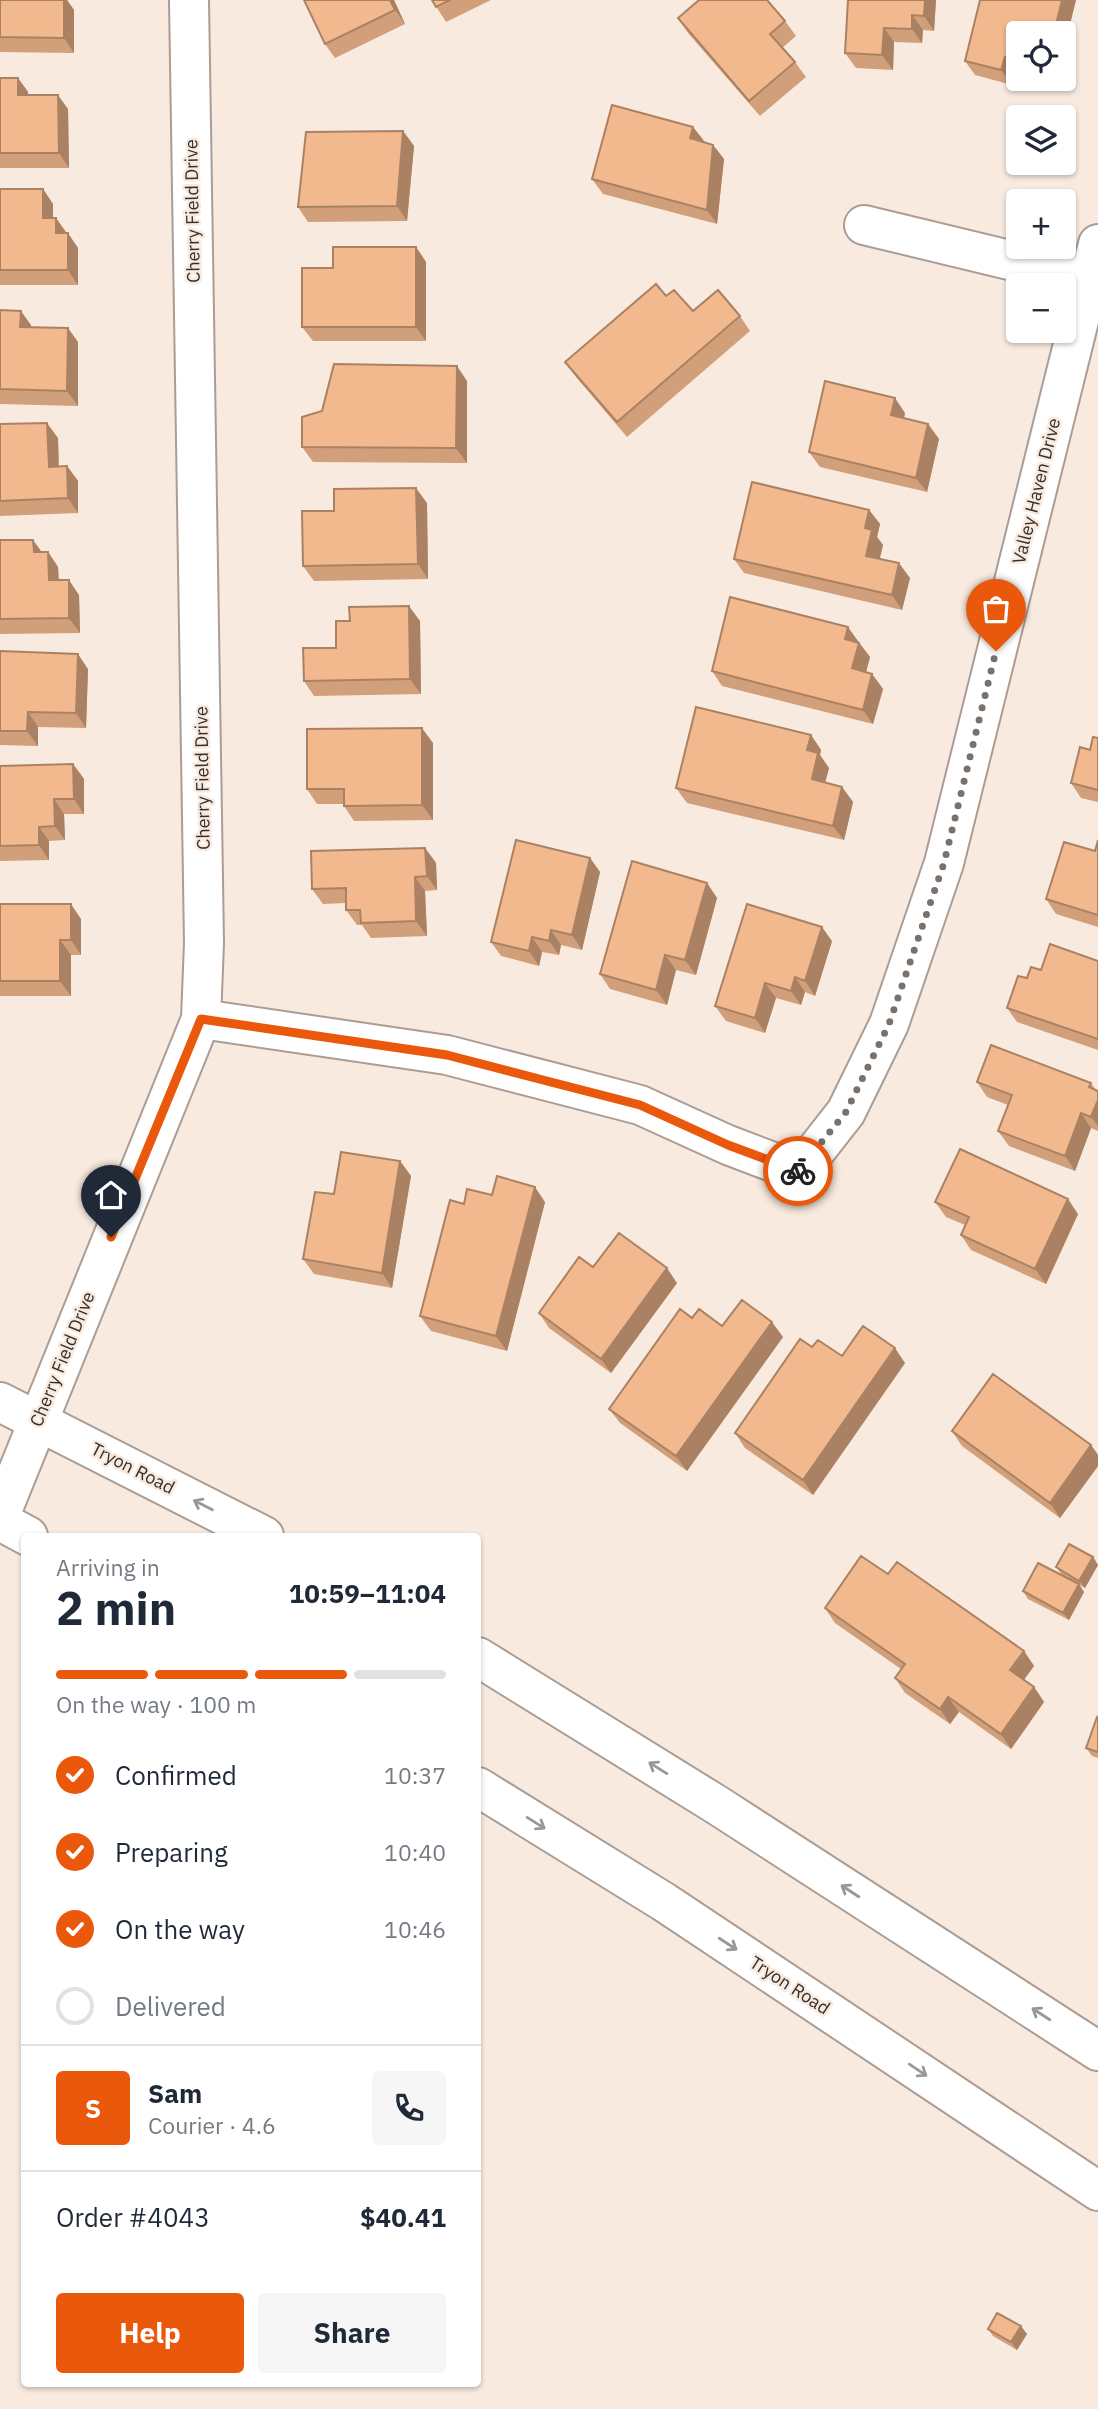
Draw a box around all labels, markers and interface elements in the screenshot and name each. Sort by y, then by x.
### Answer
map controls [1006,21,1076,343]
button: locate [1006,21,1076,91]
button: layers [1006,105,1076,175]
street label: Cherry Field Drive [179,139,205,283]
button: + [1006,189,1076,259]
button: − [1006,273,1076,343]
street label: Valley Haven Drive [1007,415,1065,566]
pin [966,579,1026,651]
icon: bag [977,590,1015,628]
street label: Cherry Field Drive [189,706,215,850]
courier [763,1136,833,1206]
icon: bike [779,1152,817,1190]
pin [81,1165,141,1237]
icon: home [92,1176,130,1214]
street label: Cherry Field Drive [24,1288,100,1430]
street label: Tryon Road [87,1437,179,1499]
one-way arrow [193,1498,214,1511]
text: Arriving in [56,1552,160,1582]
text: 10:59–11:04 [289,1576,446,1610]
text: 2 min [56,1578,176,1638]
text: On the way · 100 m [56,1689,256,1719]
icon: check [56,1756,94,1794]
text: Confirmed [115,1758,237,1792]
text: 10:37 [384,1760,446,1790]
one-way arrow [648,1761,668,1775]
one-way arrow [525,1816,545,1830]
icon: check [56,1833,94,1871]
text: Preparing [115,1835,228,1869]
text: 10:40 [384,1837,446,1867]
one-way arrow [840,1883,860,1897]
icon: check [56,1910,94,1948]
text: On the way [115,1912,245,1946]
text: 10:46 [384,1914,446,1944]
one-way arrow [718,1938,738,1952]
street label: Tryon Road [746,1951,834,2019]
text: Delivered [115,1989,226,2023]
one-way arrow [1032,2006,1051,2021]
one-way arrow [908,2063,927,2077]
button: phone [372,2071,446,2145]
text: Sam [148,2076,202,2110]
text: S [85,2091,101,2125]
text: Courier · 4.6 [148,2110,276,2140]
text: Order #4043 [56,2200,210,2234]
text: $40.41 [360,2200,446,2234]
button: Help [56,2293,244,2373]
button: Share [258,2293,446,2373]

